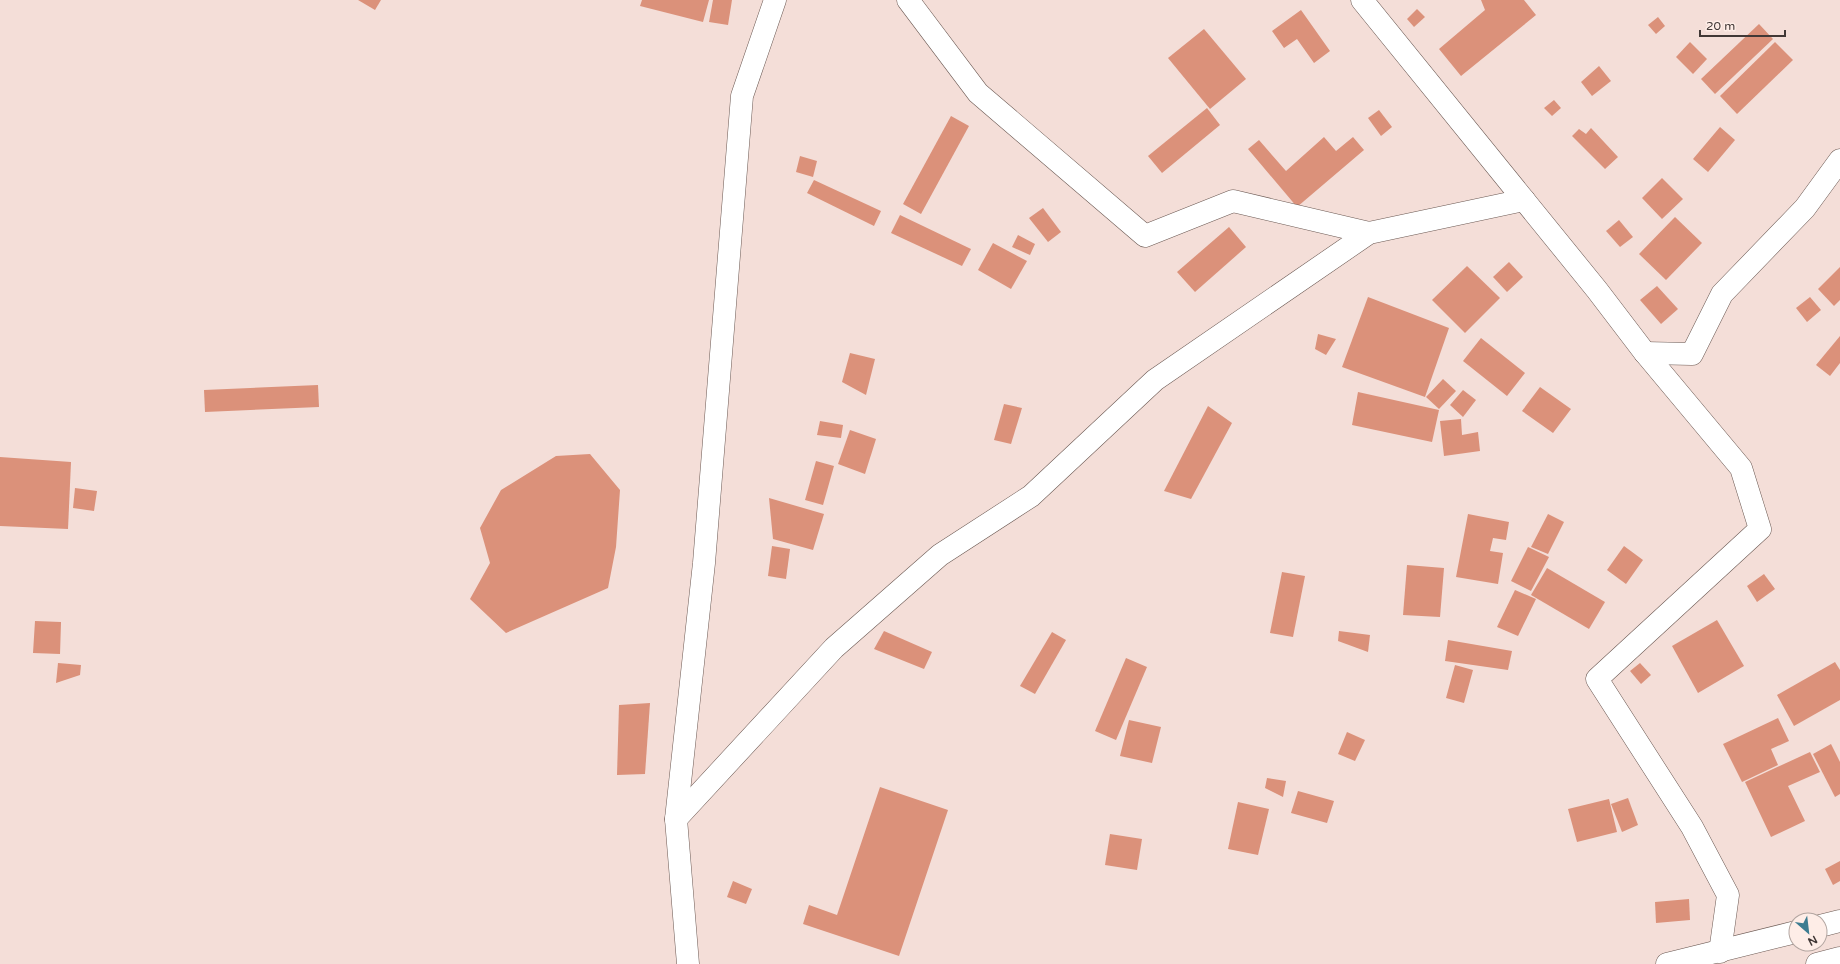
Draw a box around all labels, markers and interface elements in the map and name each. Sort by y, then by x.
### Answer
scale bar [1700,12,1785,38]
text: 20 m [1706,19,1735,33]
north arrow [1788,912,1828,952]
text: N [1806,933,1819,948]

